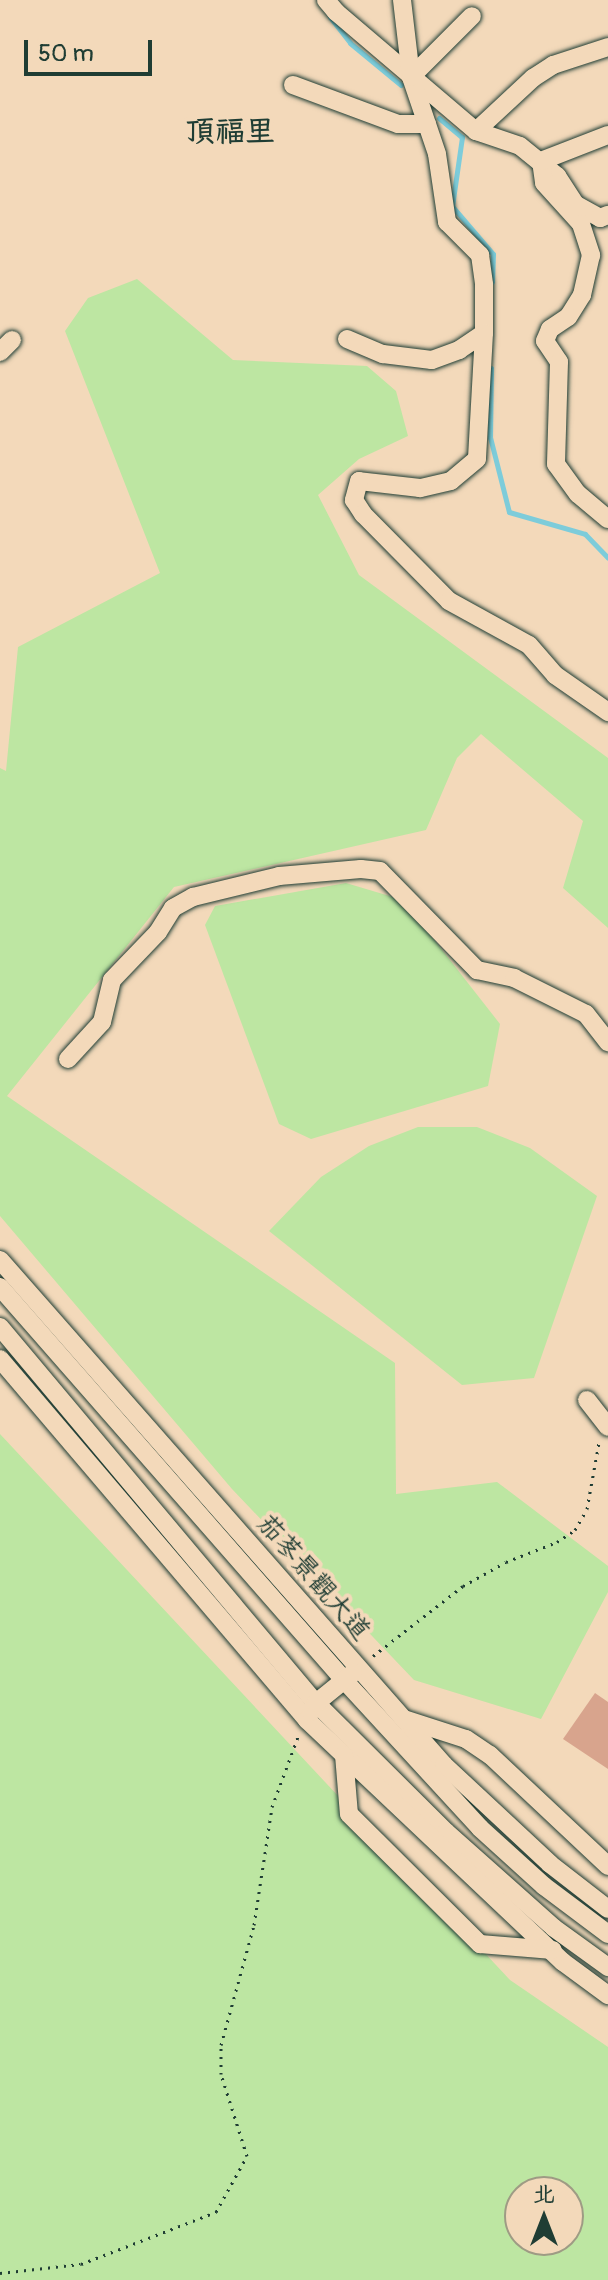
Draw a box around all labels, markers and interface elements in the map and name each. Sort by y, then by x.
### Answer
scale bar [28,24,156,74]
text: 50 m [38,39,94,68]
district label: 頂福里 [185,114,275,150]
street label: 茄苳景觀大道 [250,1509,376,1647]
north arrow [504,2176,584,2256]
text: 北 [533,2180,555,2208]

